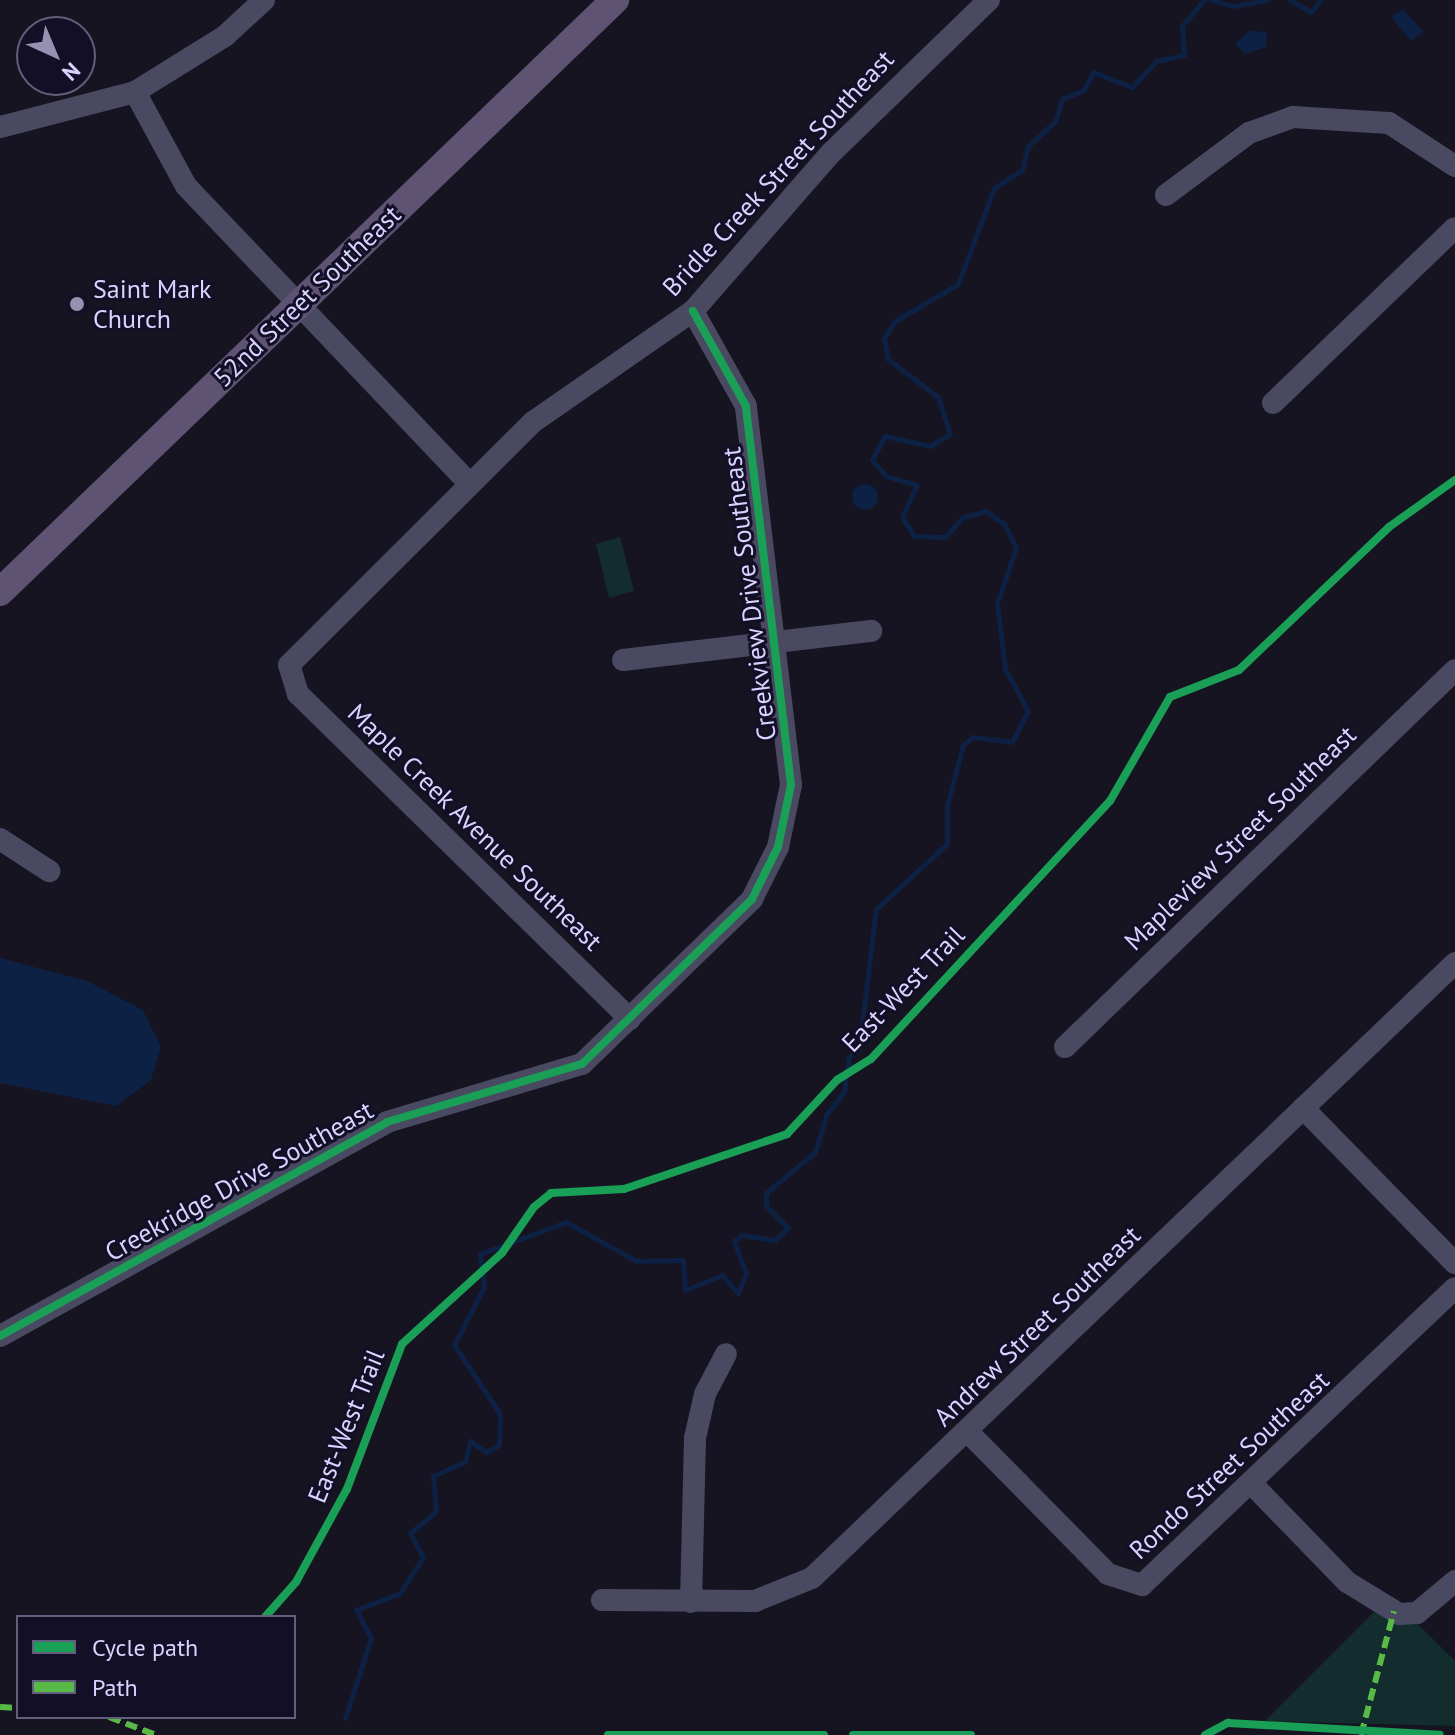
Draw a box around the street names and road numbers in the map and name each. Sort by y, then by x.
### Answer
street label: Bridle Creek Street Southeast [656,43,900,303]
street label: 52nd Street Southeast [207,199,407,393]
street label: Creekview Drive Southeast [715,445,783,743]
street label: Maple Creek Avenue Southeast [341,697,609,957]
street label: Mapleview Street Southeast [1118,719,1362,957]
street label: East-West Trail [835,919,971,1059]
street label: Creekridge Drive Southeast [100,1094,378,1268]
street label: Andrew Street Southeast [927,1219,1147,1433]
street label: East-West Trail [301,1344,391,1508]
street label: Rondo Street Southeast [1123,1365,1335,1565]

